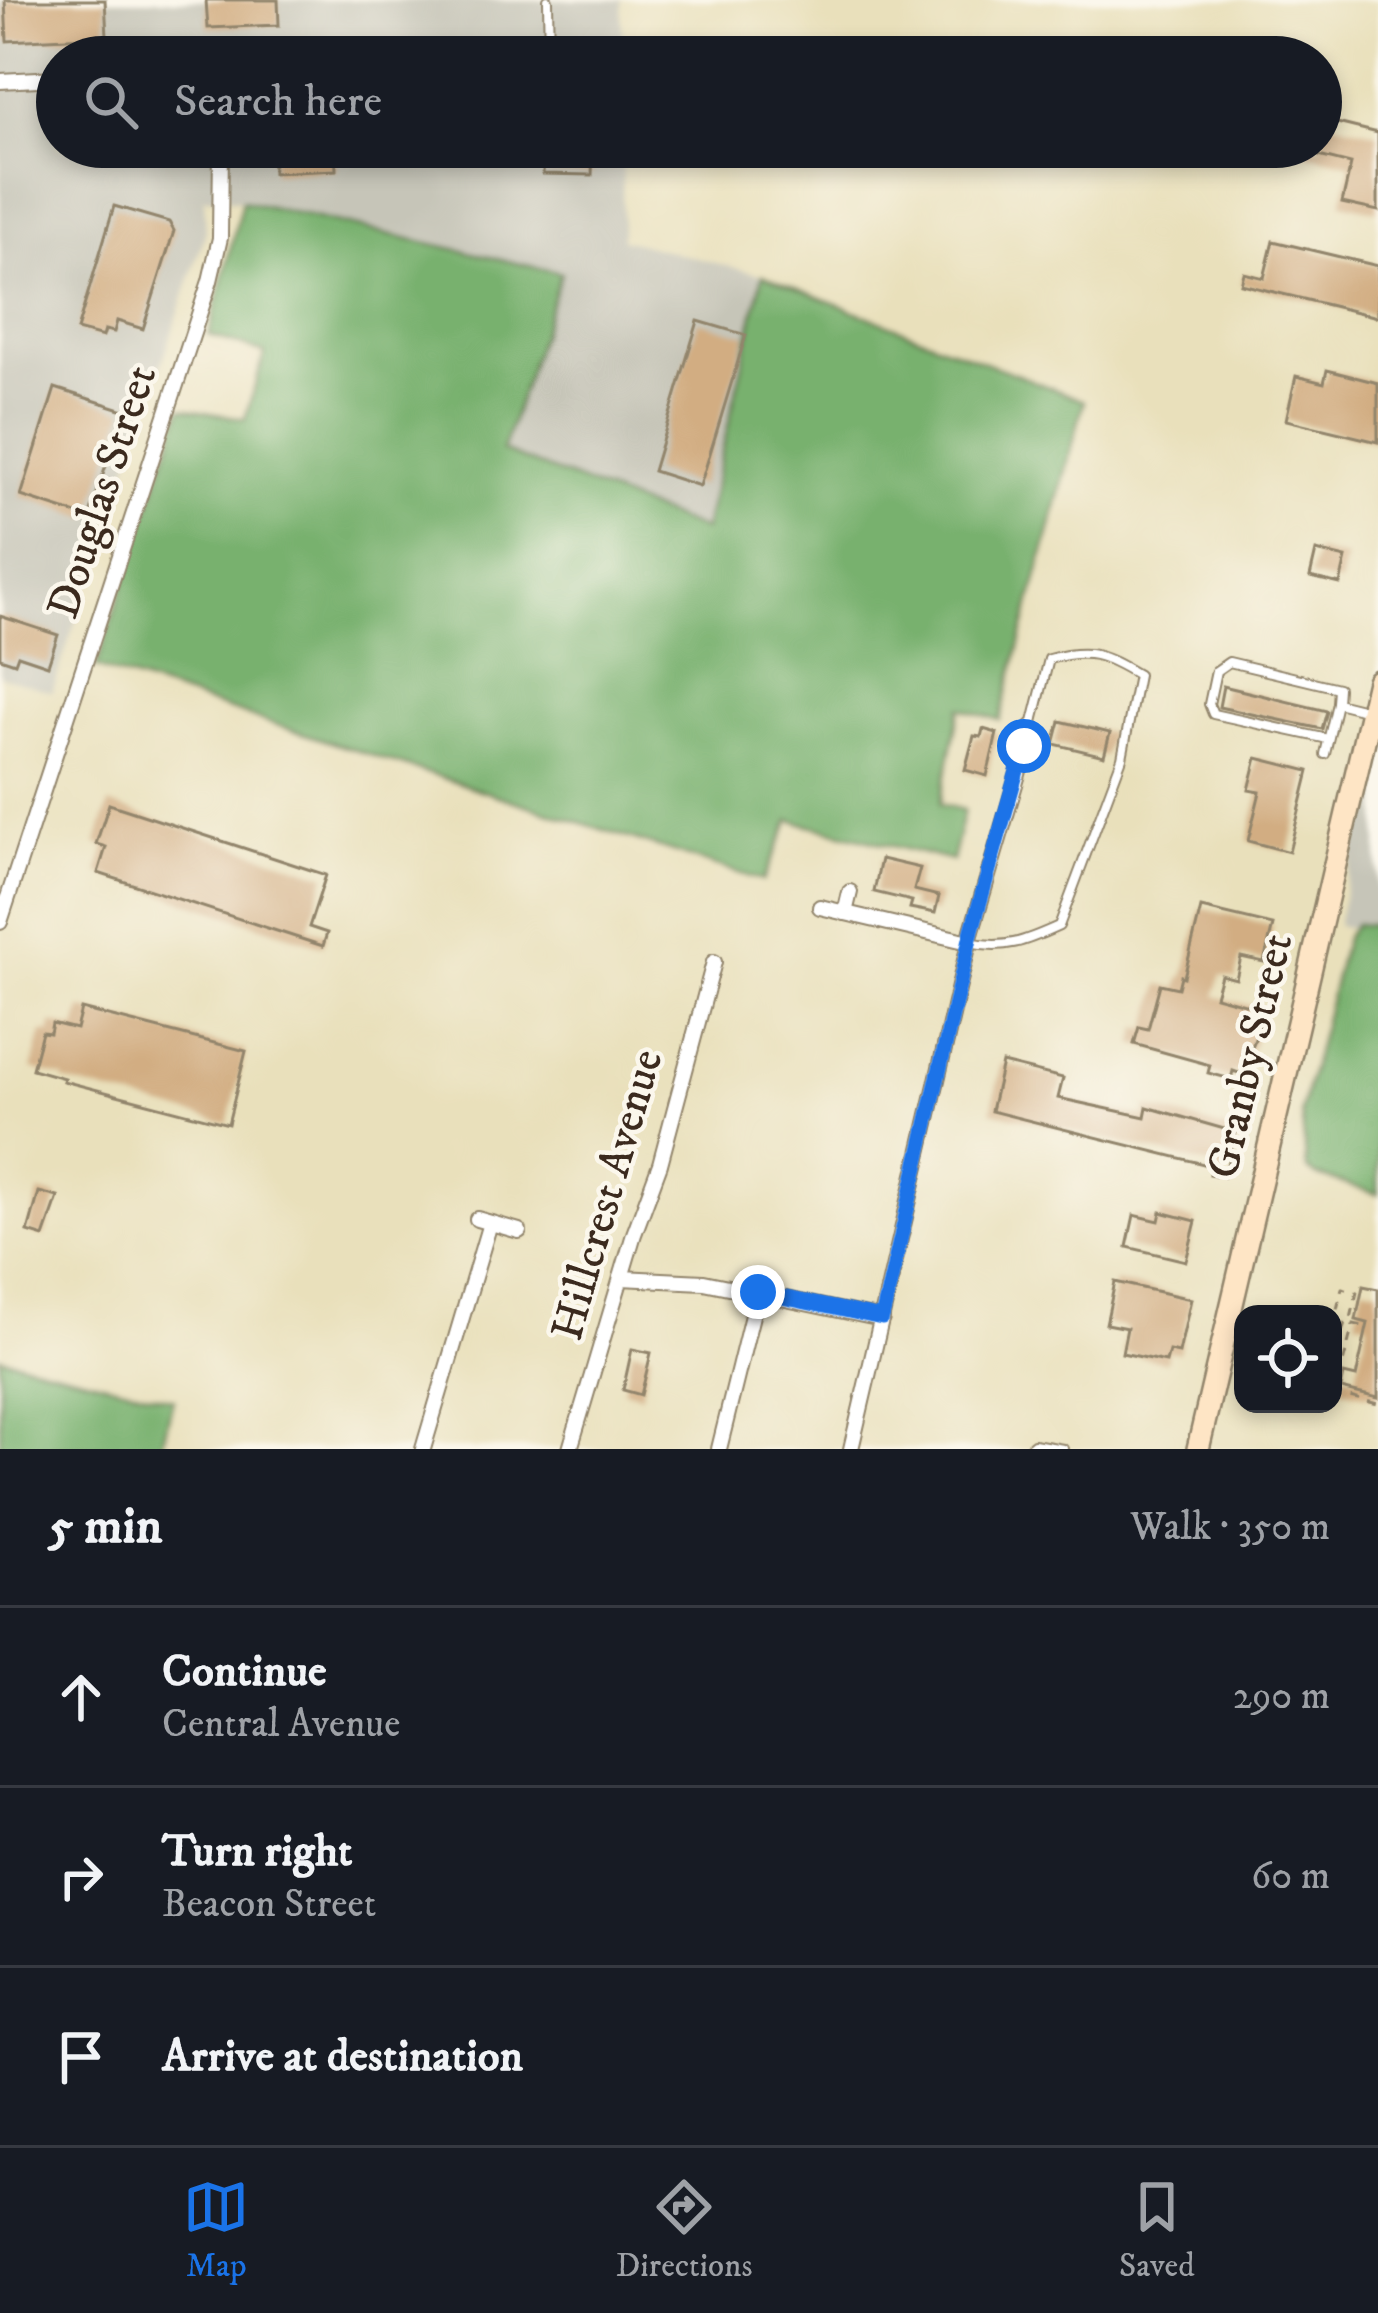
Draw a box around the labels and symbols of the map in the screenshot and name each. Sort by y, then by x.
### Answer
street label: Douglas Street [36,358,170,626]
route start [997,719,1051,773]
street label: Granby Street [1196,928,1306,1184]
street label: Hillcrest Avenue [540,1043,676,1347]
route end [731,1265,785,1319]

